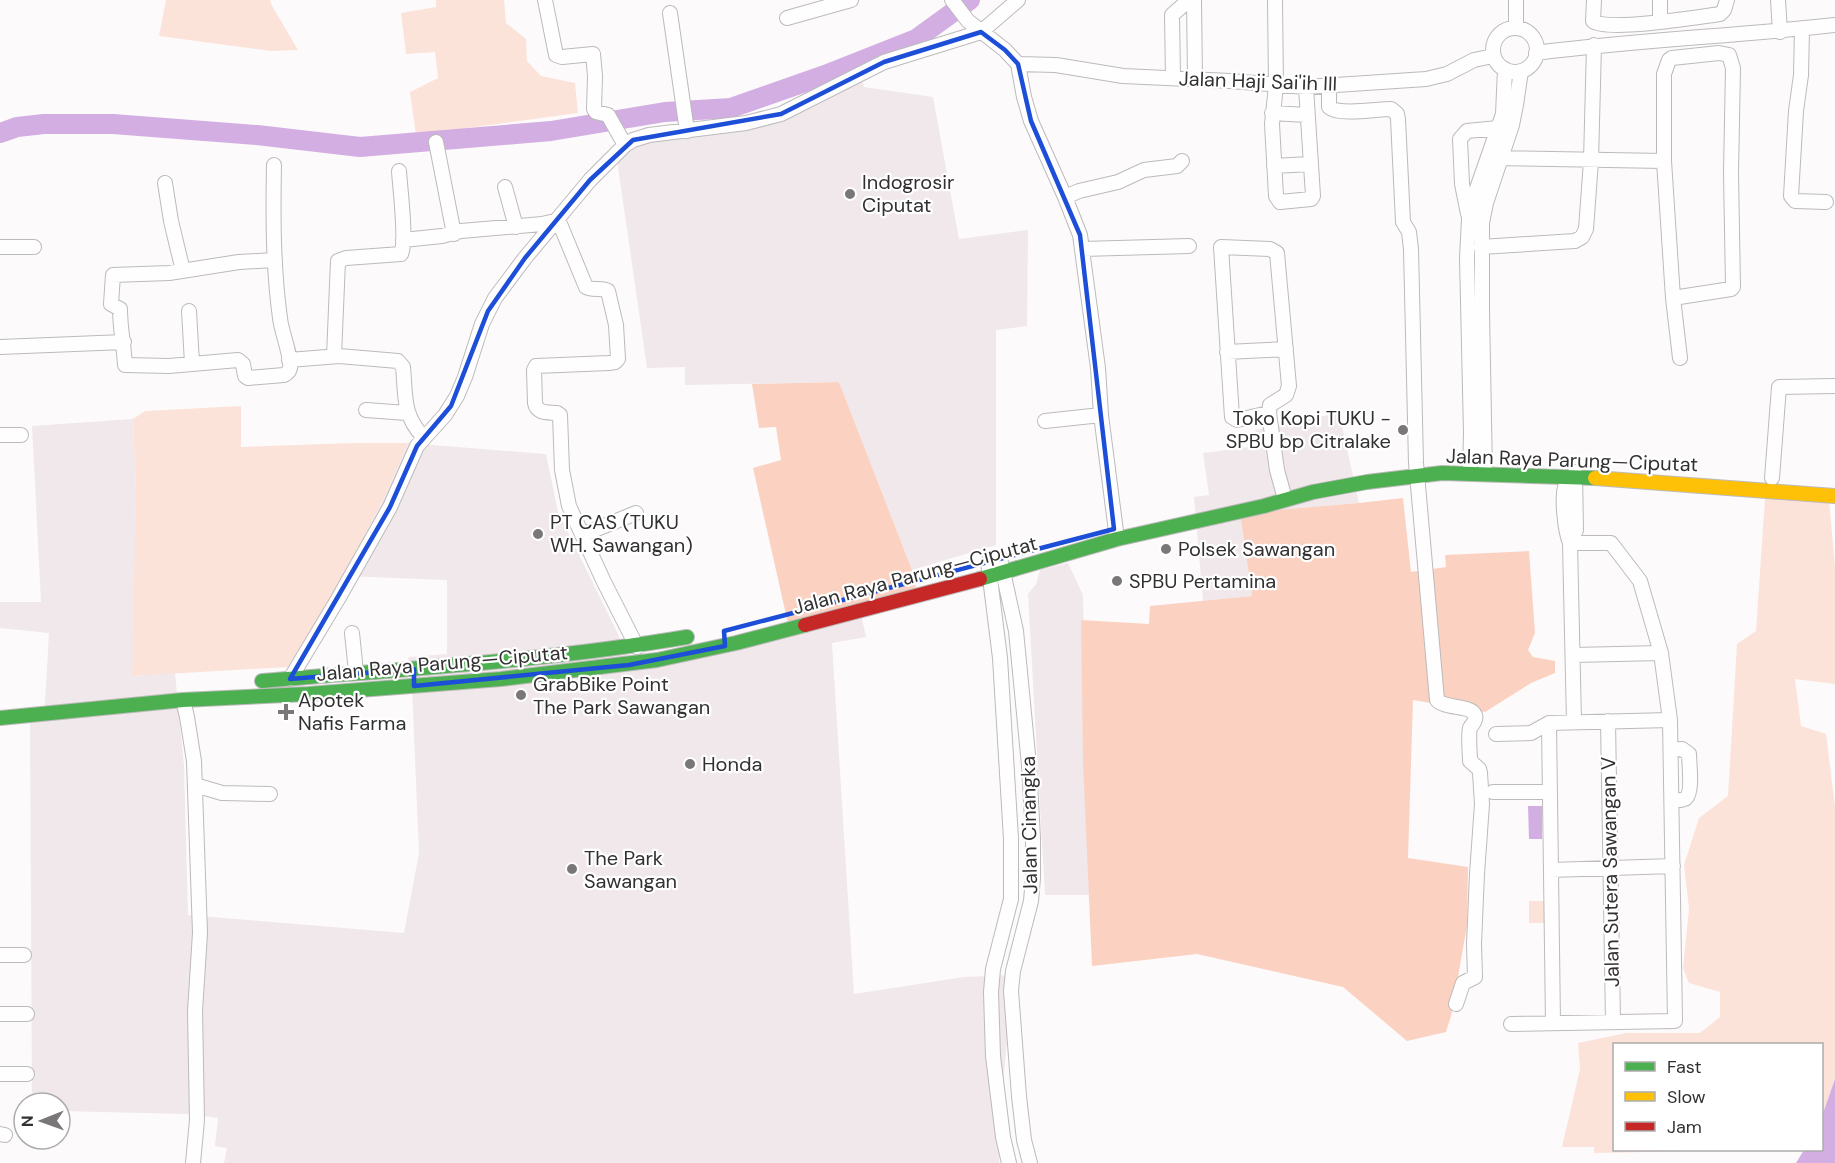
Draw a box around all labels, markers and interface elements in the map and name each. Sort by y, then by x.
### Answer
street label: Jalan Haji Sai'ih III [1178,65,1338,97]
place label: Indogrosir Ciputat [862,169,954,218]
marker: Indogrosir Ciputat [843,187,857,201]
place label: Toko Kopi TUKU - SPBU bp Citralake [1226,405,1391,454]
marker: Toko Kopi TUKU - SPBU bp Citralake [1396,423,1410,437]
street label: Jalan Raya Parung—Ciputat [1445,443,1699,477]
place label: PT CAS (TUKU WH. Sawangan) [550,509,693,558]
marker: PT CAS (TUKU WH. Sawangan) [531,527,545,541]
street label: Jalan Raya Parung—Ciputat [790,530,1040,620]
place label: Polsek Sawangan [1178,536,1335,562]
marker: Polsek Sawangan [1159,542,1173,556]
place label: SPBU Pertamina [1129,568,1276,594]
marker: SPBU Pertamina [1110,574,1124,588]
street label: Jalan Raya Parung—Ciputat [315,639,569,687]
place label: GrabBike Point The Park Sawangan [533,671,710,720]
place label: Apotek Nafis Farma [298,687,406,736]
marker: GrabBike Point The Park Sawangan [514,688,528,702]
marker: Apotek Nafis Farma [279,705,293,719]
place label: Honda [702,751,762,777]
street label: Jalan Cinangka [1015,756,1043,894]
marker: Honda [683,757,697,771]
street label: Jalan Sutera Sawangan V [1595,757,1625,987]
place label: The Park Sawangan [584,845,677,894]
marker: The Park Sawangan [565,862,579,876]
legend [1613,1043,1823,1151]
text: Fast [1667,1055,1702,1079]
text: Slow [1667,1085,1706,1109]
north arrow [12,1091,72,1151]
text: N [17,1115,38,1127]
text: Jam [1667,1115,1702,1139]

